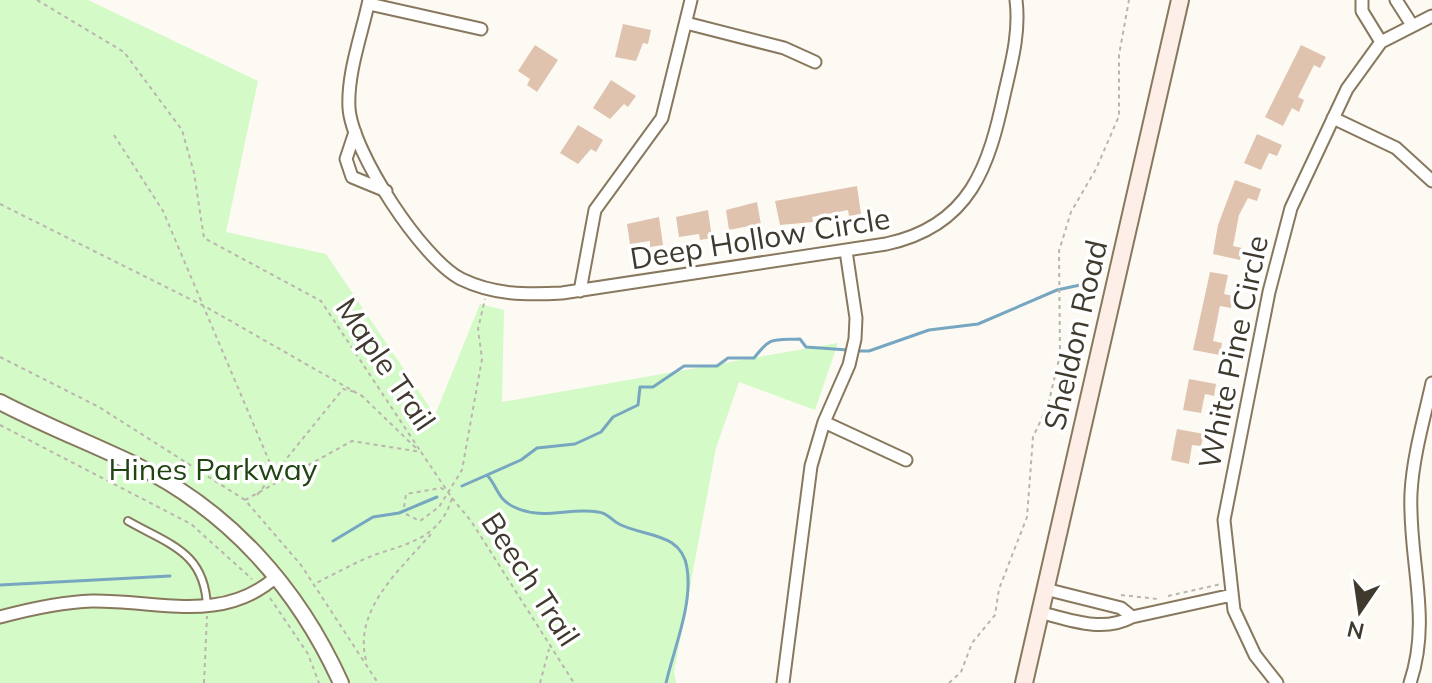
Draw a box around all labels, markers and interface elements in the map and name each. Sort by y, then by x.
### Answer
street label: Deep Hollow Circle [627,199,893,277]
street label: White Pine Circle [1190,232,1276,472]
street label: Sheldon Road [1035,236,1115,434]
street label: Maple Trail [328,290,444,438]
park label: Hines Parkway [109,450,318,488]
street label: Beech Trail [474,505,588,653]
north arrow [1320,571,1400,651]
text: N [1344,615,1367,646]

